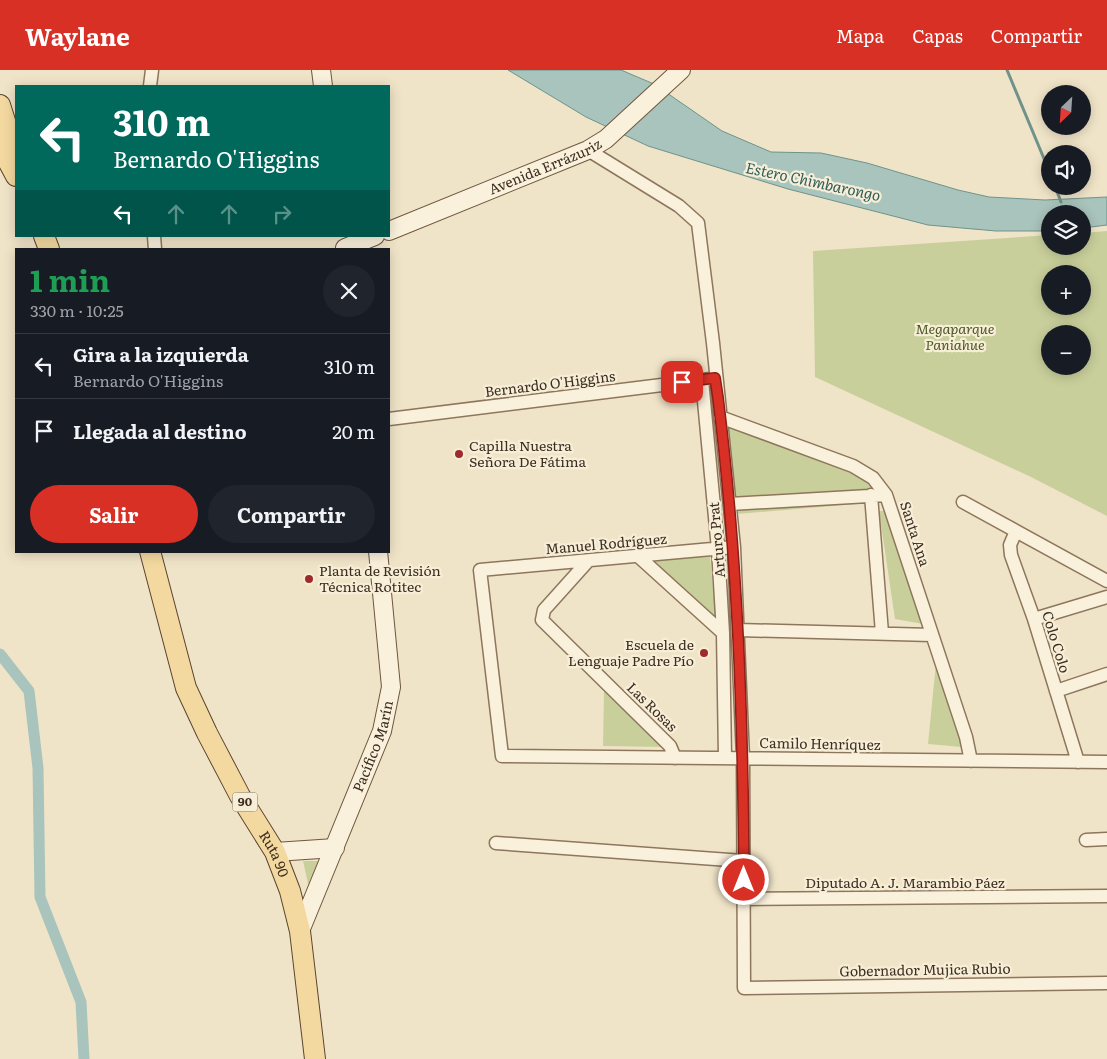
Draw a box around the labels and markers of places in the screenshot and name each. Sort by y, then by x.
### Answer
pin [661,361,703,403]
place label: Capilla Nuestra Señora De Fátima [469,435,587,471]
marker: Capilla Nuestra Señora De Fátima [453,448,465,460]
place label: Planta de Revisión Técnica Rotitec [319,560,441,596]
marker: Planta de Revisión Técnica Rotitec [303,573,315,585]
place label: Escuela de Lenguaje Padre Pío [568,634,694,670]
marker: Escuela de Lenguaje Padre Pío [698,647,710,659]

